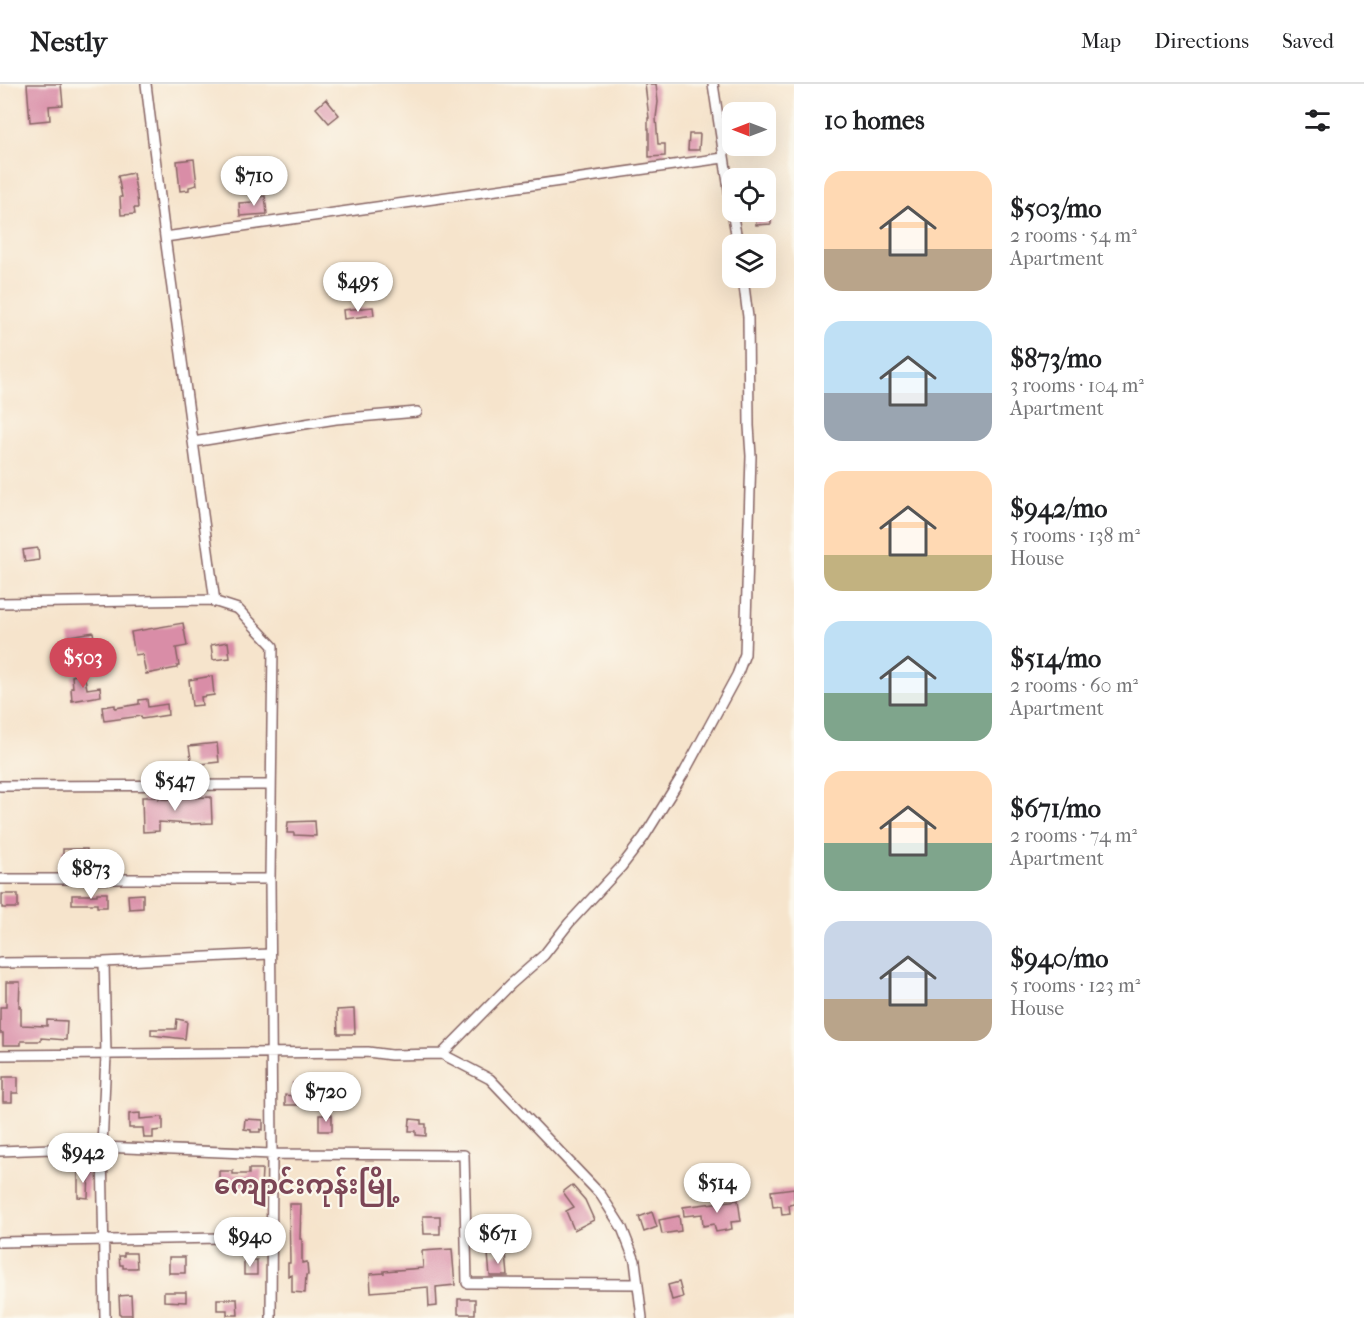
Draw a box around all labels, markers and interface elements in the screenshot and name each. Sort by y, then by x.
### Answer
text: Nestly [30,25,107,58]
text: Map [1081,29,1121,53]
text: Directions [1154,29,1249,53]
text: Saved [1282,29,1334,53]
north arrow [722,102,776,156]
map controls [722,102,776,288]
icon: filters [1301,104,1334,137]
text: 10 homes [824,105,925,136]
pin: $710 [218,156,290,207]
text: $710 [235,164,273,187]
button: locate [722,168,776,222]
text: $503/mo [1010,193,1102,224]
icon: home [872,195,944,267]
text: 2 rooms · 54 m² [1010,224,1137,247]
button: layers [722,234,776,288]
text: Apartment [1010,247,1104,270]
pin: $495 [322,262,394,313]
text: $495 [337,270,379,293]
text: $873/mo [1010,343,1102,374]
icon: home [872,345,944,417]
text: 3 rooms · 104 m² [1010,374,1144,397]
text: Apartment [1010,397,1104,420]
text: $942/mo [1010,493,1107,524]
icon: home [872,495,944,567]
text: 5 rooms · 138 m² [1010,524,1140,547]
text: House [1010,547,1064,570]
pin: $503 [47,638,119,689]
text: $514/mo [1010,643,1101,674]
icon: home [872,645,944,717]
text: $503 [64,646,102,669]
text: 2 rooms · 60 m² [1010,674,1138,697]
text: Apartment [1010,697,1104,720]
pin: $547 [139,761,211,812]
text: $547 [155,769,195,792]
text: $671/mo [1010,793,1101,824]
icon: home [872,795,944,867]
text: 2 rooms · 74 m² [1010,824,1137,847]
text: Apartment [1010,847,1104,870]
pin: $873 [55,849,127,900]
text: $873 [72,857,110,880]
text: $940/mo [1010,943,1108,974]
icon: home [872,945,944,1017]
text: 5 rooms · 123 m² [1010,974,1140,997]
text: House [1010,997,1064,1020]
pin: $720 [290,1072,362,1123]
text: $720 [305,1080,347,1103]
pin: $942 [47,1133,119,1184]
text: $942 [61,1141,105,1164]
pin: $514 [681,1163,753,1214]
district label: ကျောင်းကုန်းမြို့ [214,1166,400,1207]
text: $514 [698,1171,736,1194]
pin: $671 [462,1214,534,1265]
pin: $940 [214,1217,286,1268]
text: $671 [479,1222,517,1245]
text: $940 [228,1225,272,1248]

